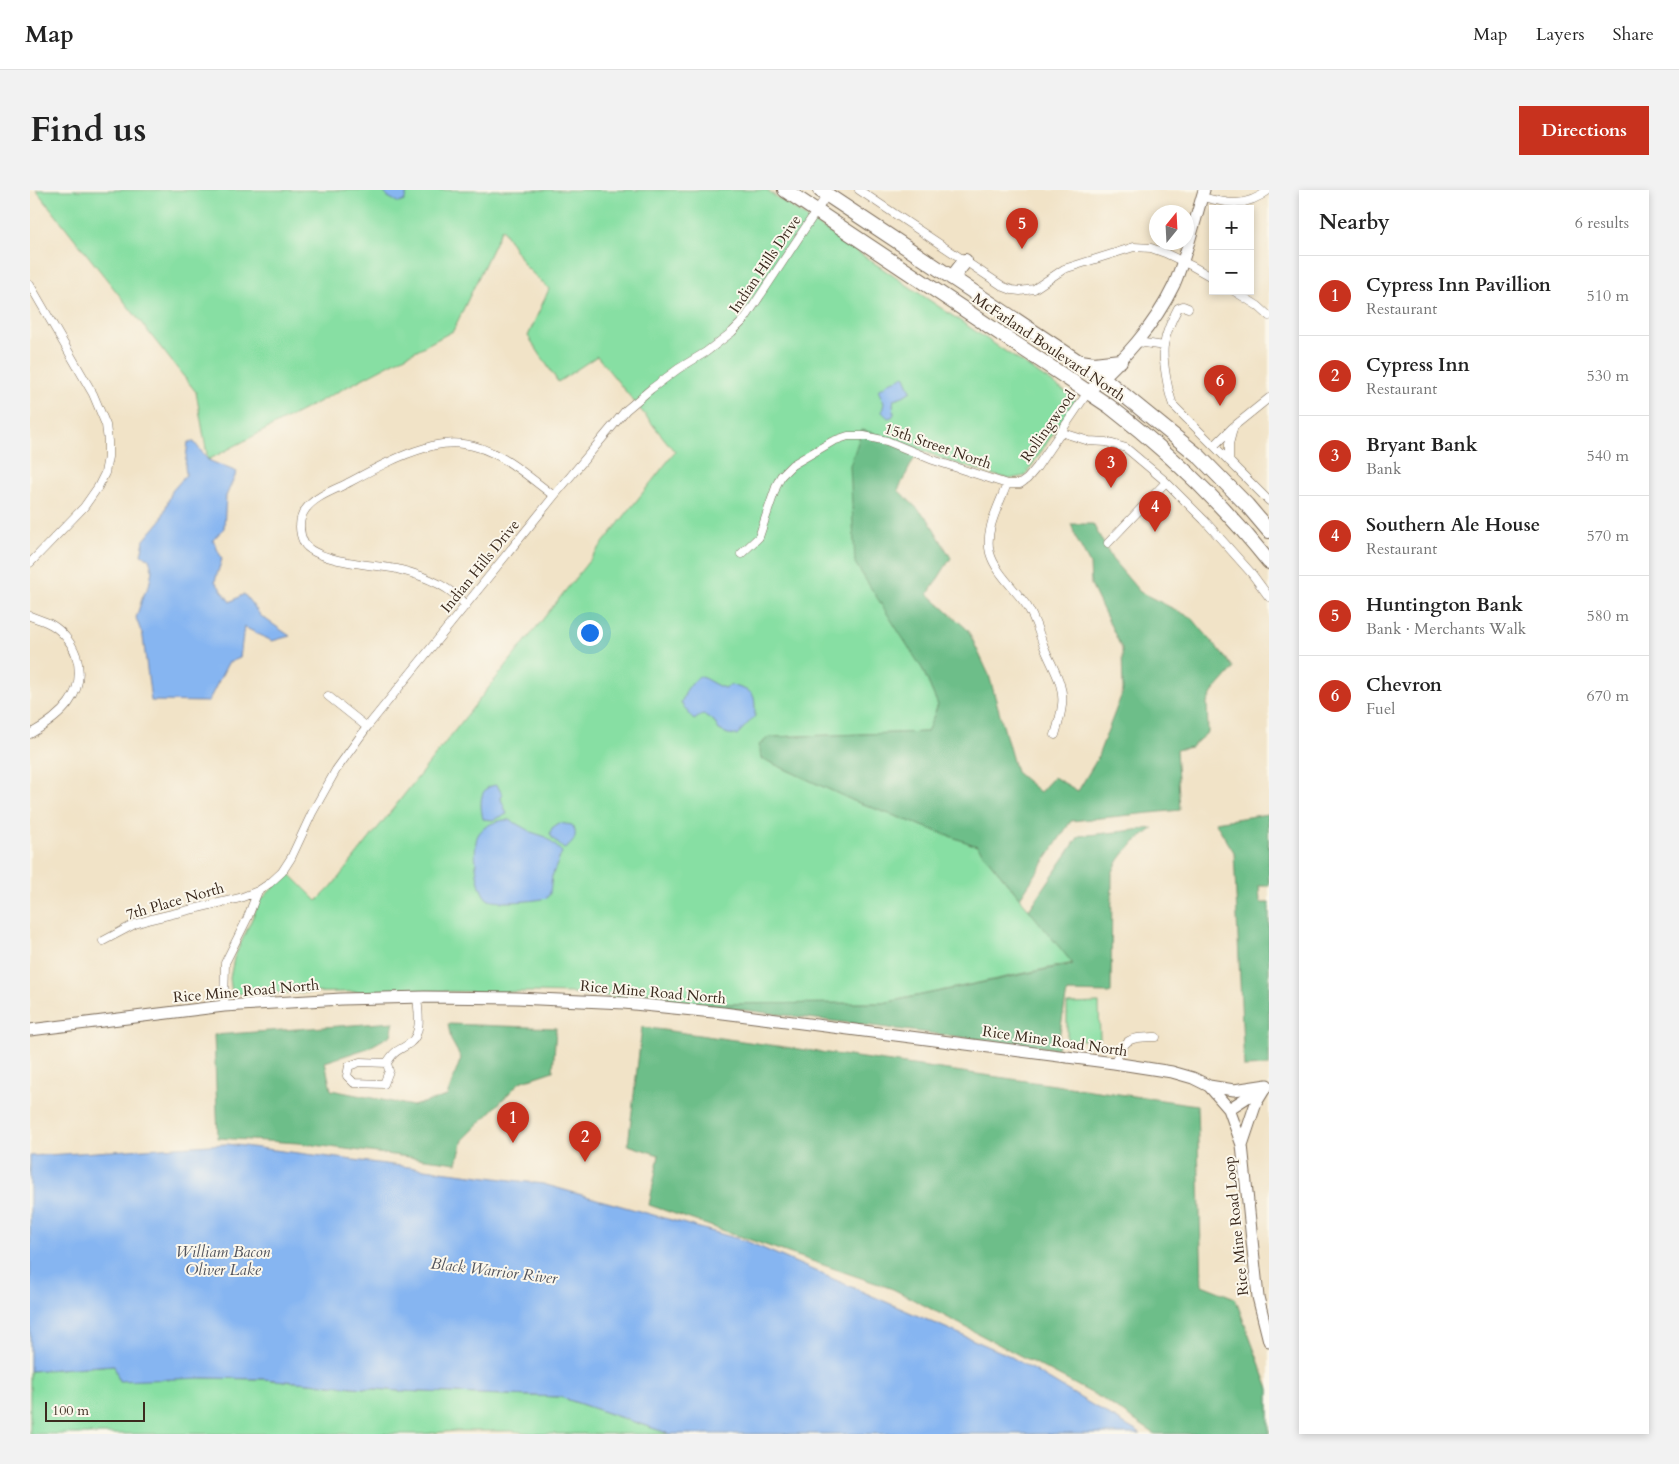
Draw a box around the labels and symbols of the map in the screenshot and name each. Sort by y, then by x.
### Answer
north arrow [1149,205,1194,250]
pin: 5 [1006,208,1038,249]
street label: Indian Hills Drive [725,211,805,317]
street label: McFarland Boulevard North [969,288,1130,406]
pin: 6 [1204,365,1236,406]
street label: Rollingwood [1016,386,1080,466]
street label: 15th Street North [882,418,995,474]
pin: 3 [1095,447,1127,488]
pin: 4 [1139,491,1171,532]
street label: Indian Hills Drive [436,515,524,617]
your location [577,620,603,646]
street label: 7th Place North [124,877,227,925]
street label: Rice Mine Road North [172,975,321,1007]
street label: Rice Mine Road North [579,976,728,1008]
street label: Rice Mine Road North [981,1021,1130,1061]
pin: 1 [497,1102,529,1143]
pin: 2 [569,1121,601,1162]
street label: Rice Mine Road Loop [1219,1155,1253,1297]
water label: William Bacon Oliver Lake [176,1241,271,1281]
water label: Black Warrior River [429,1252,559,1290]
scale bar [45,1399,145,1422]

